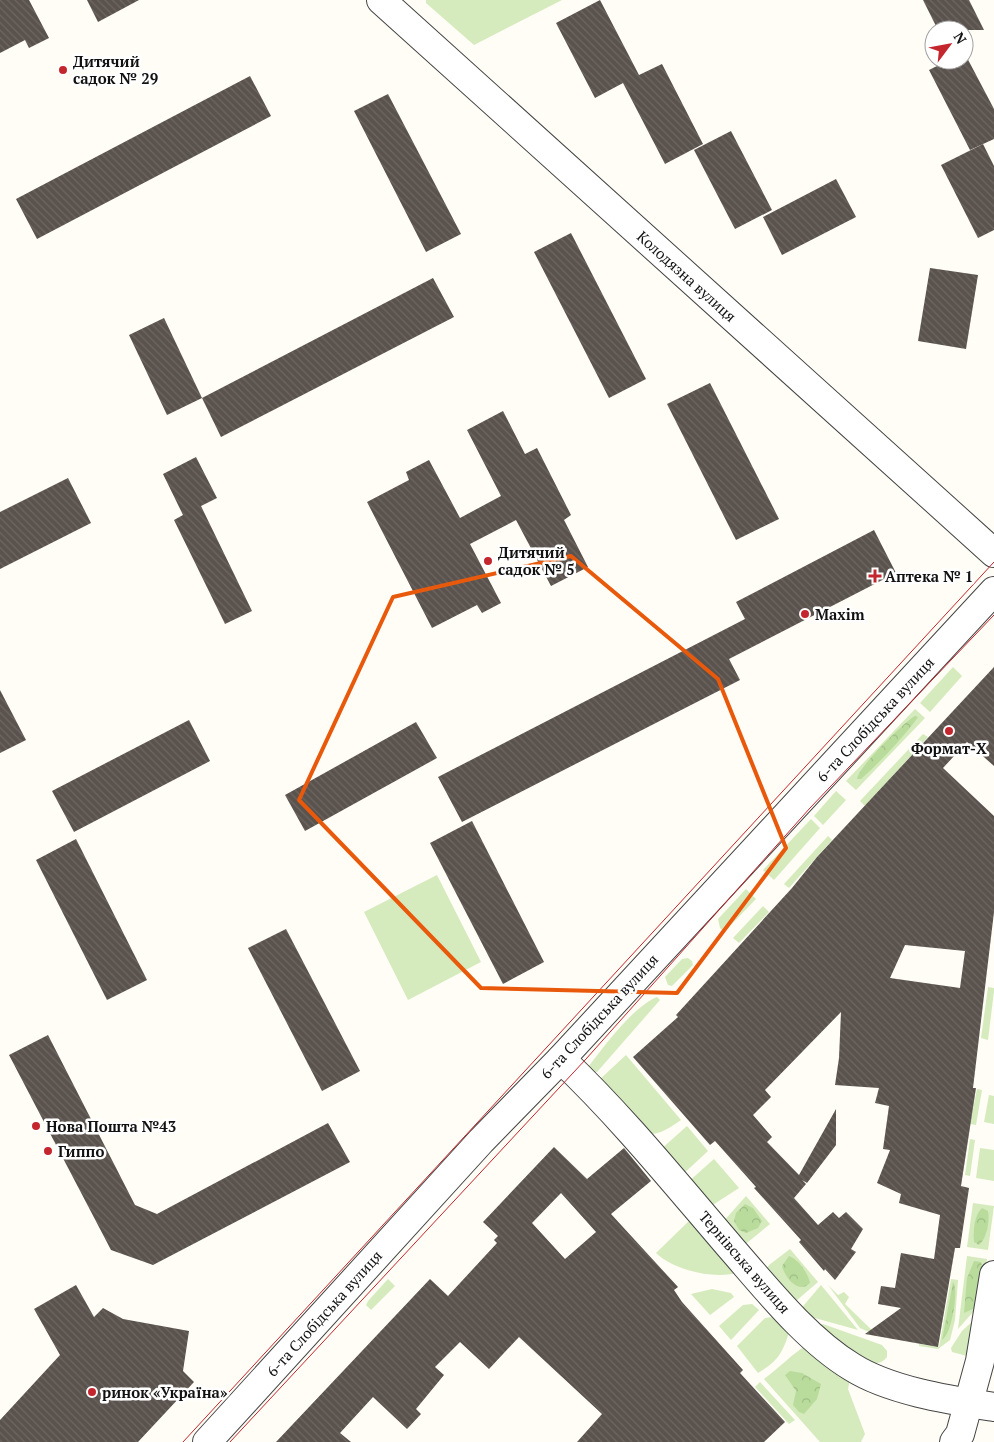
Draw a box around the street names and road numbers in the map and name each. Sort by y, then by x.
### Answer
street label: Колодязна вулиця [633,226,741,326]
street label: 6-та Слобідська вулиця [812,652,938,786]
street label: 6-та Слобідська вулиця [536,949,662,1083]
street label: Тернівська вулиця [695,1207,795,1317]
street label: 6-та Слобідська вулиця [262,1245,386,1380]

